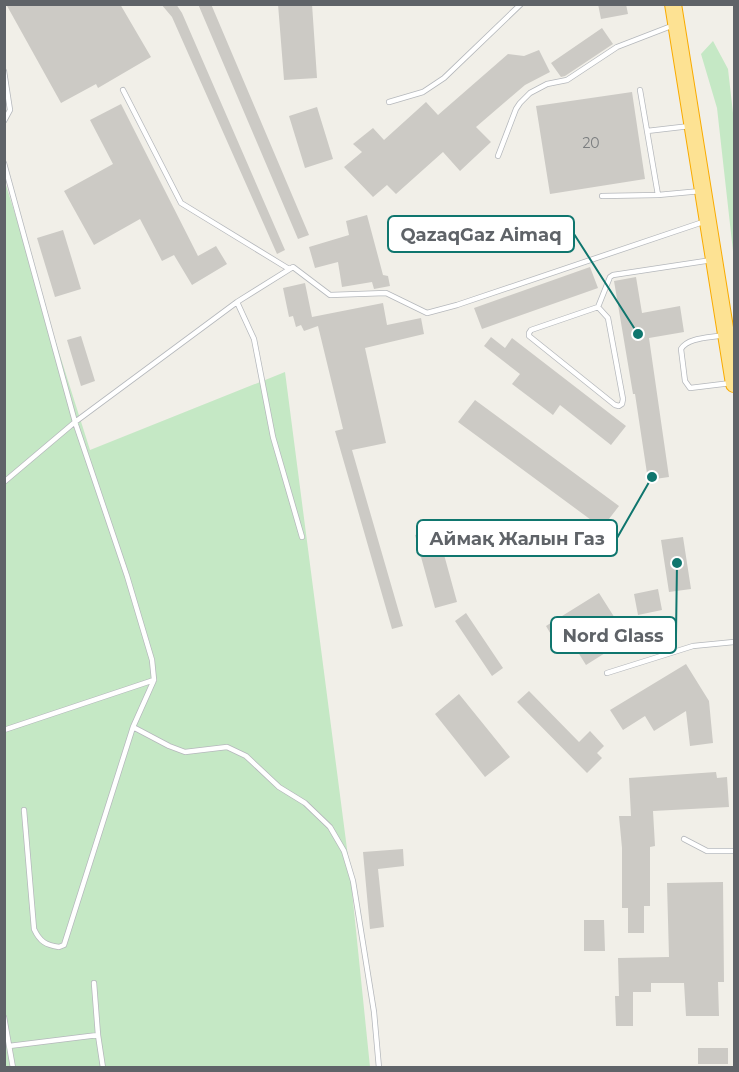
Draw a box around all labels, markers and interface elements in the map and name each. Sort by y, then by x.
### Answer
house number: 20 [582,134,600,152]
callout: QazaqGaz Aimaq [388,216,574,252]
text: QazaqGaz Aimaq [400,224,562,246]
callout: Аймақ Жалын Газ [417,520,617,556]
text: Аймақ Жалын Газ [429,528,605,550]
callout: Nord Glass [551,617,676,653]
text: Nord Glass [562,625,664,647]

